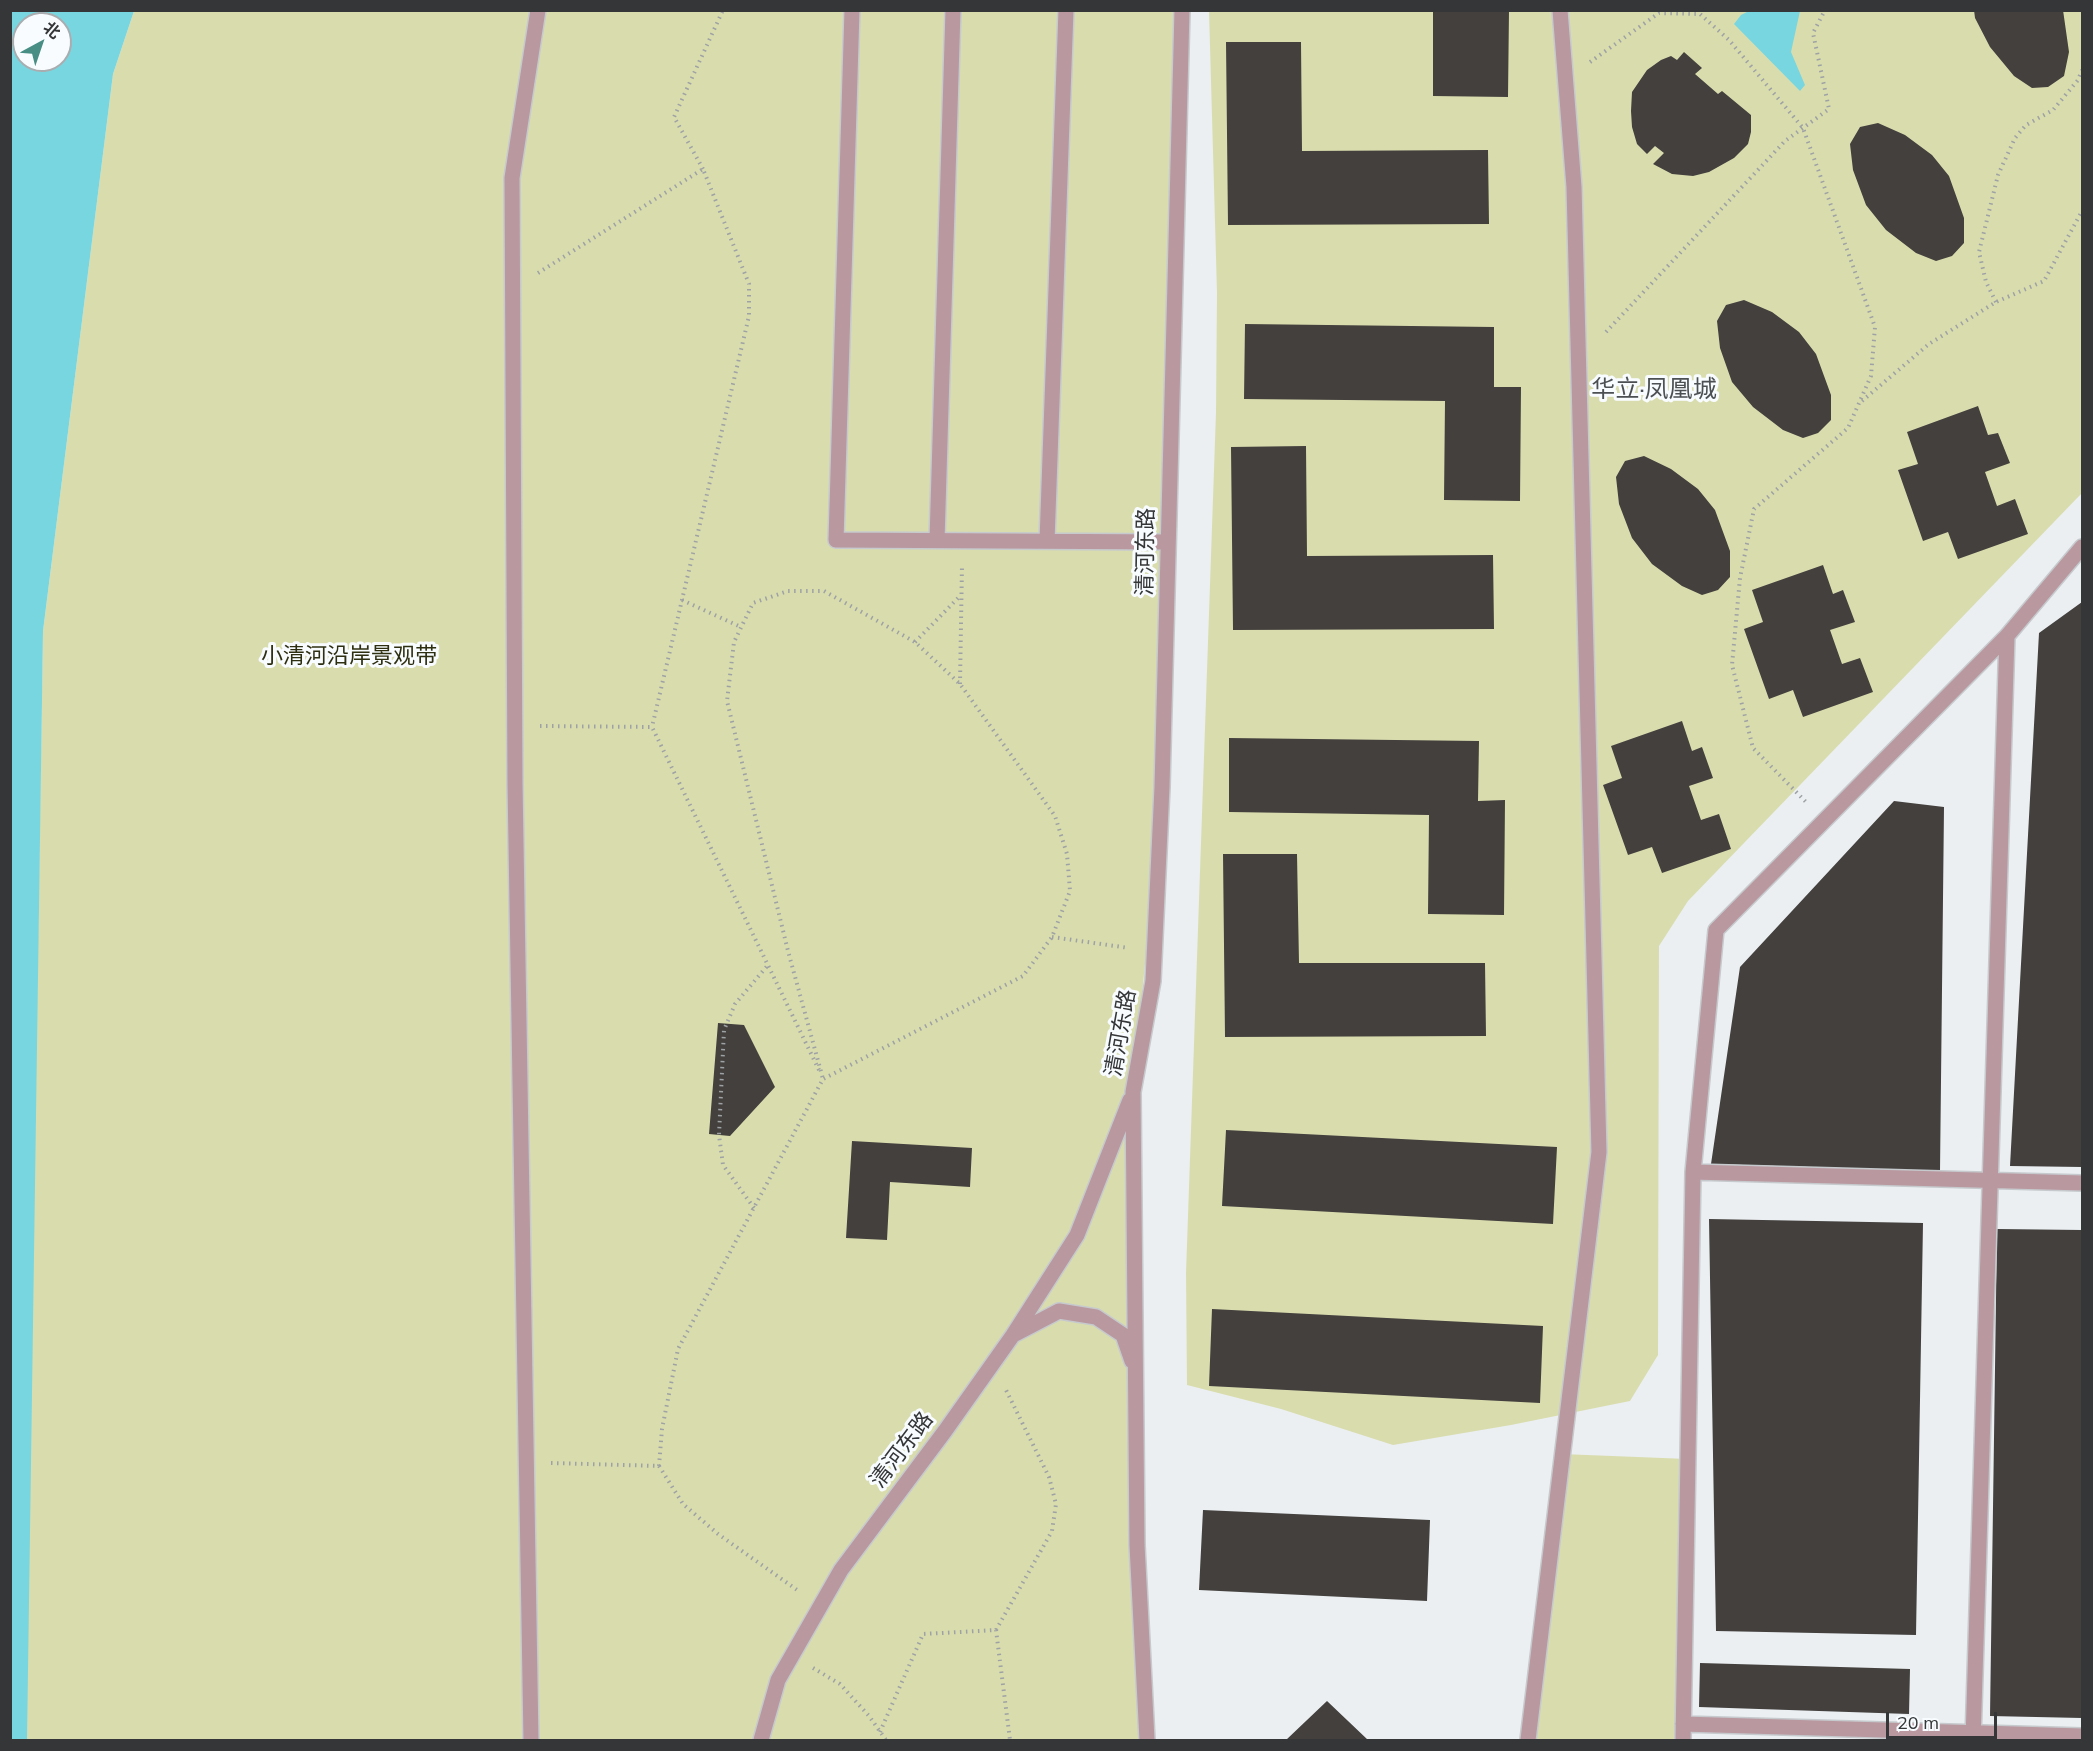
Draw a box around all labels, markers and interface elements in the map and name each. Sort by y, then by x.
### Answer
north arrow [12,12,72,72]
text: 北 [40,17,65,43]
district label: 华立·凤凰城 [1591,376,1717,404]
street label: 清河东路 [1132,508,1160,596]
park label: 小清河沿岸景观带 [261,643,437,669]
street label: 清河东路 [1100,987,1142,1079]
street label: 清河东路 [865,1407,939,1493]
scale bar [1889,1700,2000,1738]
text: 20 m [1897,1711,1939,1734]

